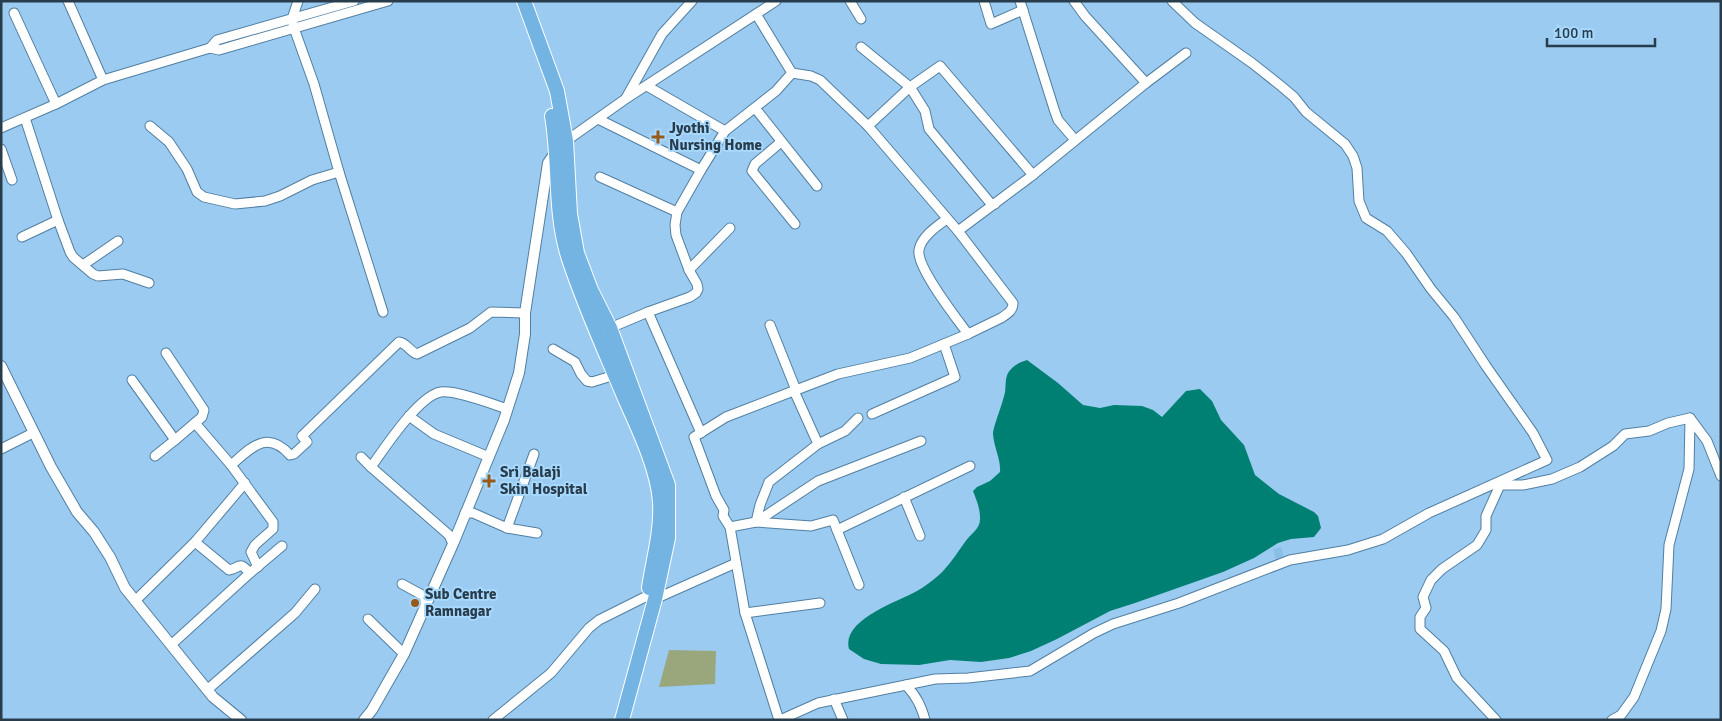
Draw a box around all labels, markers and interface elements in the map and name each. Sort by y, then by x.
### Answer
scale bar [1547,15,1654,47]
text: 100 m [1554,24,1594,42]
place label: Jyothi Nursing Home [669,119,762,154]
marker: Jyothi Nursing Home [651,130,665,144]
place label: Sri Balaji Skin Hospital [500,463,588,498]
marker: Sri Balaji Skin Hospital [482,474,496,488]
place label: Sub Centre Ramnagar [425,585,496,620]
marker: Sub Centre Ramnagar [409,597,421,609]

